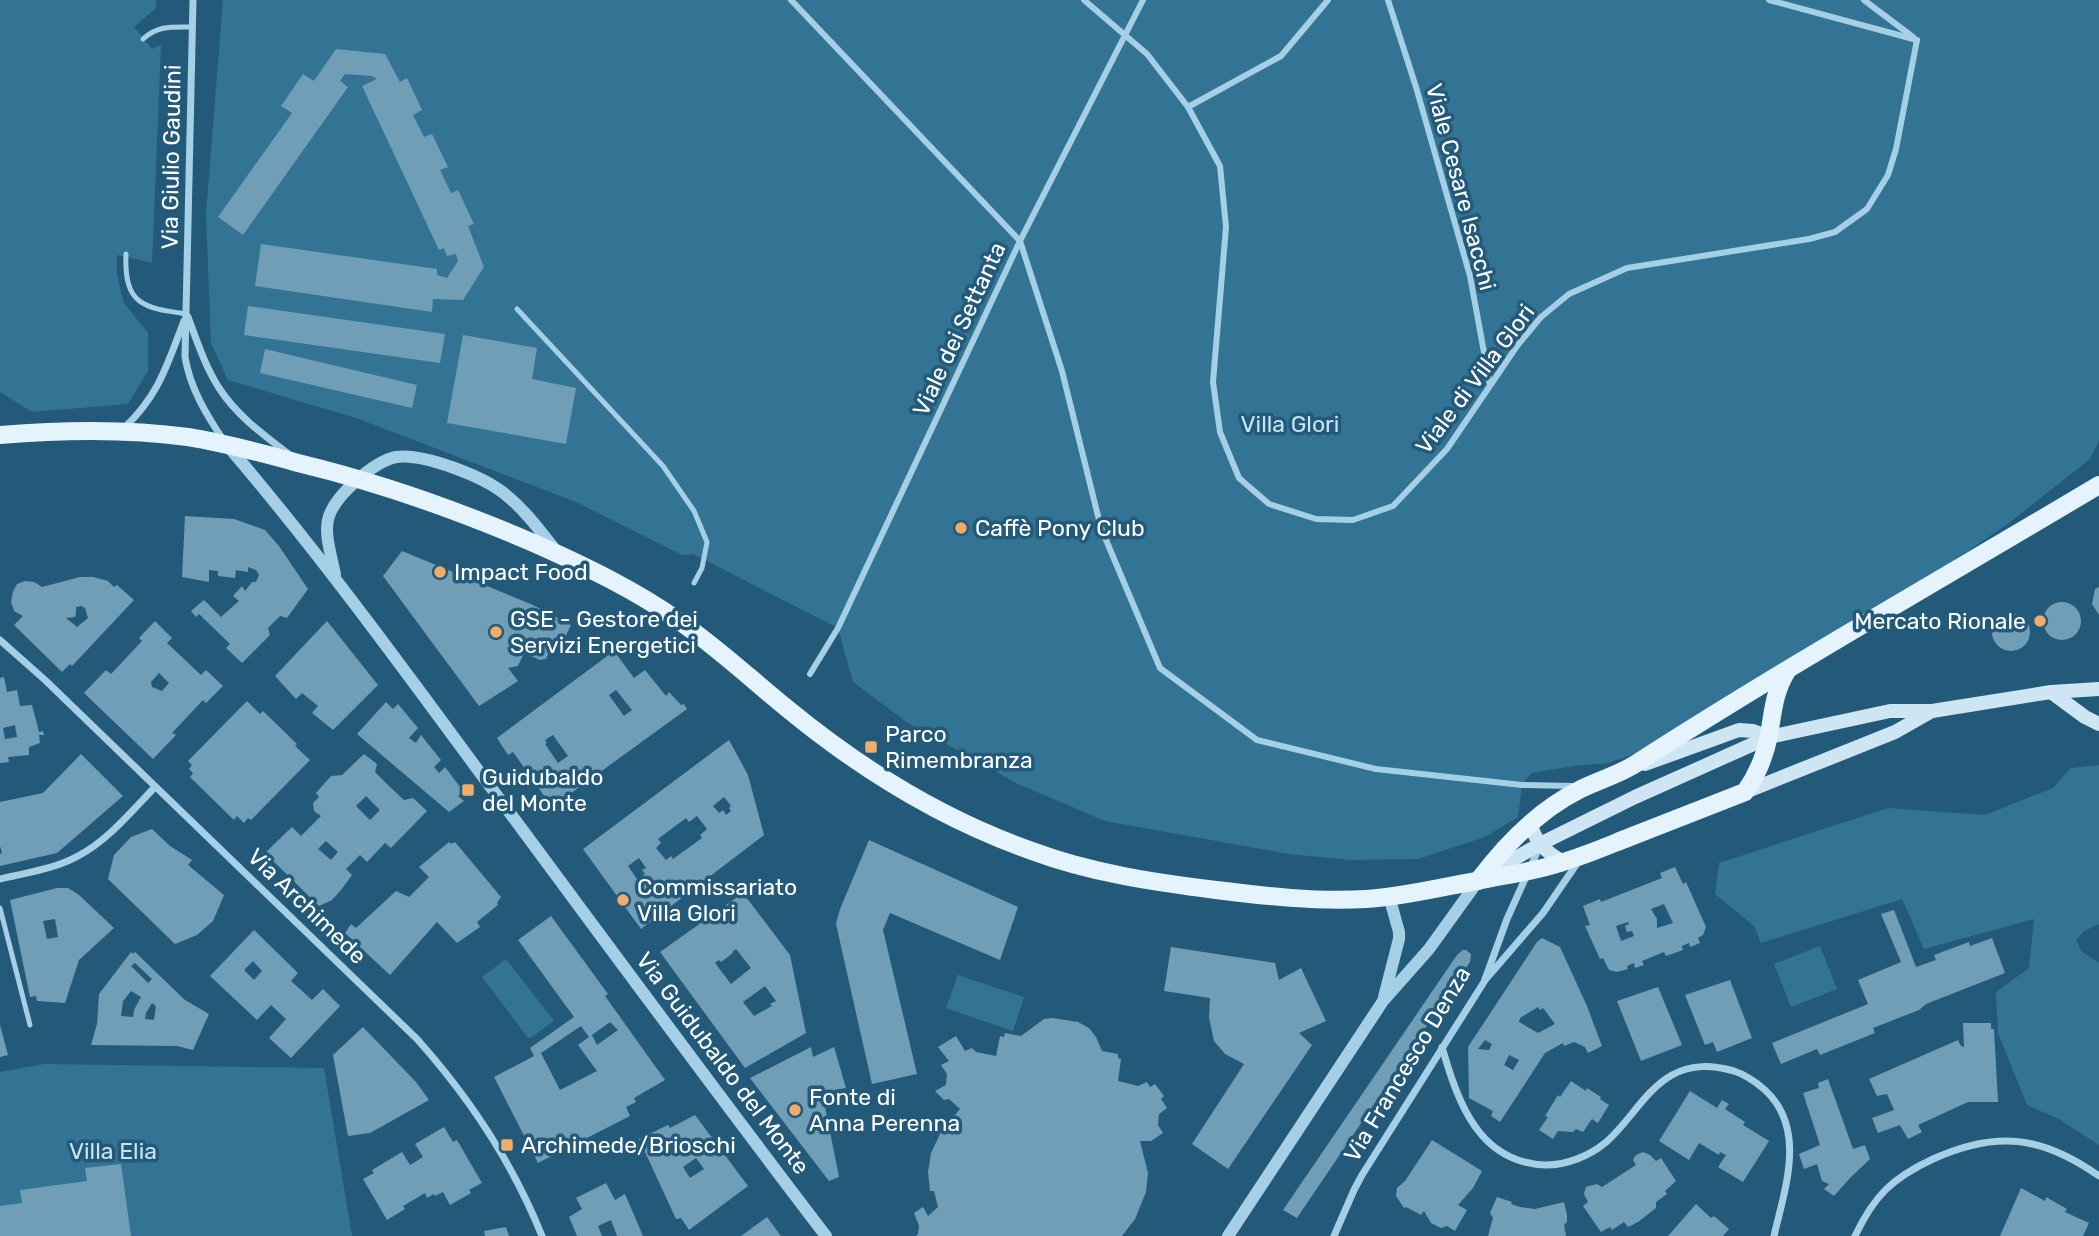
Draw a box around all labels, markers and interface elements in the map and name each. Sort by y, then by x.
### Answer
street label: Via Giulio Gaudini [155,64,187,250]
street label: Viale Cesare Isacchi [1420,81,1502,293]
street label: Viale dei Settanta [907,238,1011,420]
street label: Viale di Villa Glori [1410,299,1540,459]
park label: Villa Glori [1241,410,1339,438]
place label: Caffè Pony Club [975,514,1145,542]
marker: Caffè Pony Club [953,520,969,536]
place label: Impact Food [454,558,588,586]
marker: Impact Food [432,564,448,580]
place label: GSE - Gestore dei Servizi Energetici [510,605,698,659]
place label: Mercato Rionale [1854,607,2026,635]
marker: Mercato Rionale [2032,613,2048,629]
marker: GSE - Gestore dei Servizi Energetici [488,624,504,640]
place label: Parco Rimembranza [885,720,1033,774]
marker: Parco Rimembranza [863,739,879,755]
place label: Guidubaldo del Monte [482,763,603,817]
marker: Guidubaldo del Monte [460,782,476,798]
street label: Via Archimede [242,842,372,970]
place label: Commissariato Villa Glori [637,873,797,927]
marker: Commissariato Villa Glori [615,892,631,908]
street label: Via Guidubaldo del Monte [630,946,816,1180]
street label: Via Francesco Denza [1338,961,1476,1167]
place label: Fonte di Anna Perenna [809,1083,960,1137]
marker: Fonte di Anna Perenna [787,1102,803,1118]
place label: Archimede/Brioschi [521,1131,736,1159]
park label: Villa Elia [69,1137,157,1165]
marker: Archimede/Brioschi [499,1137,515,1153]

